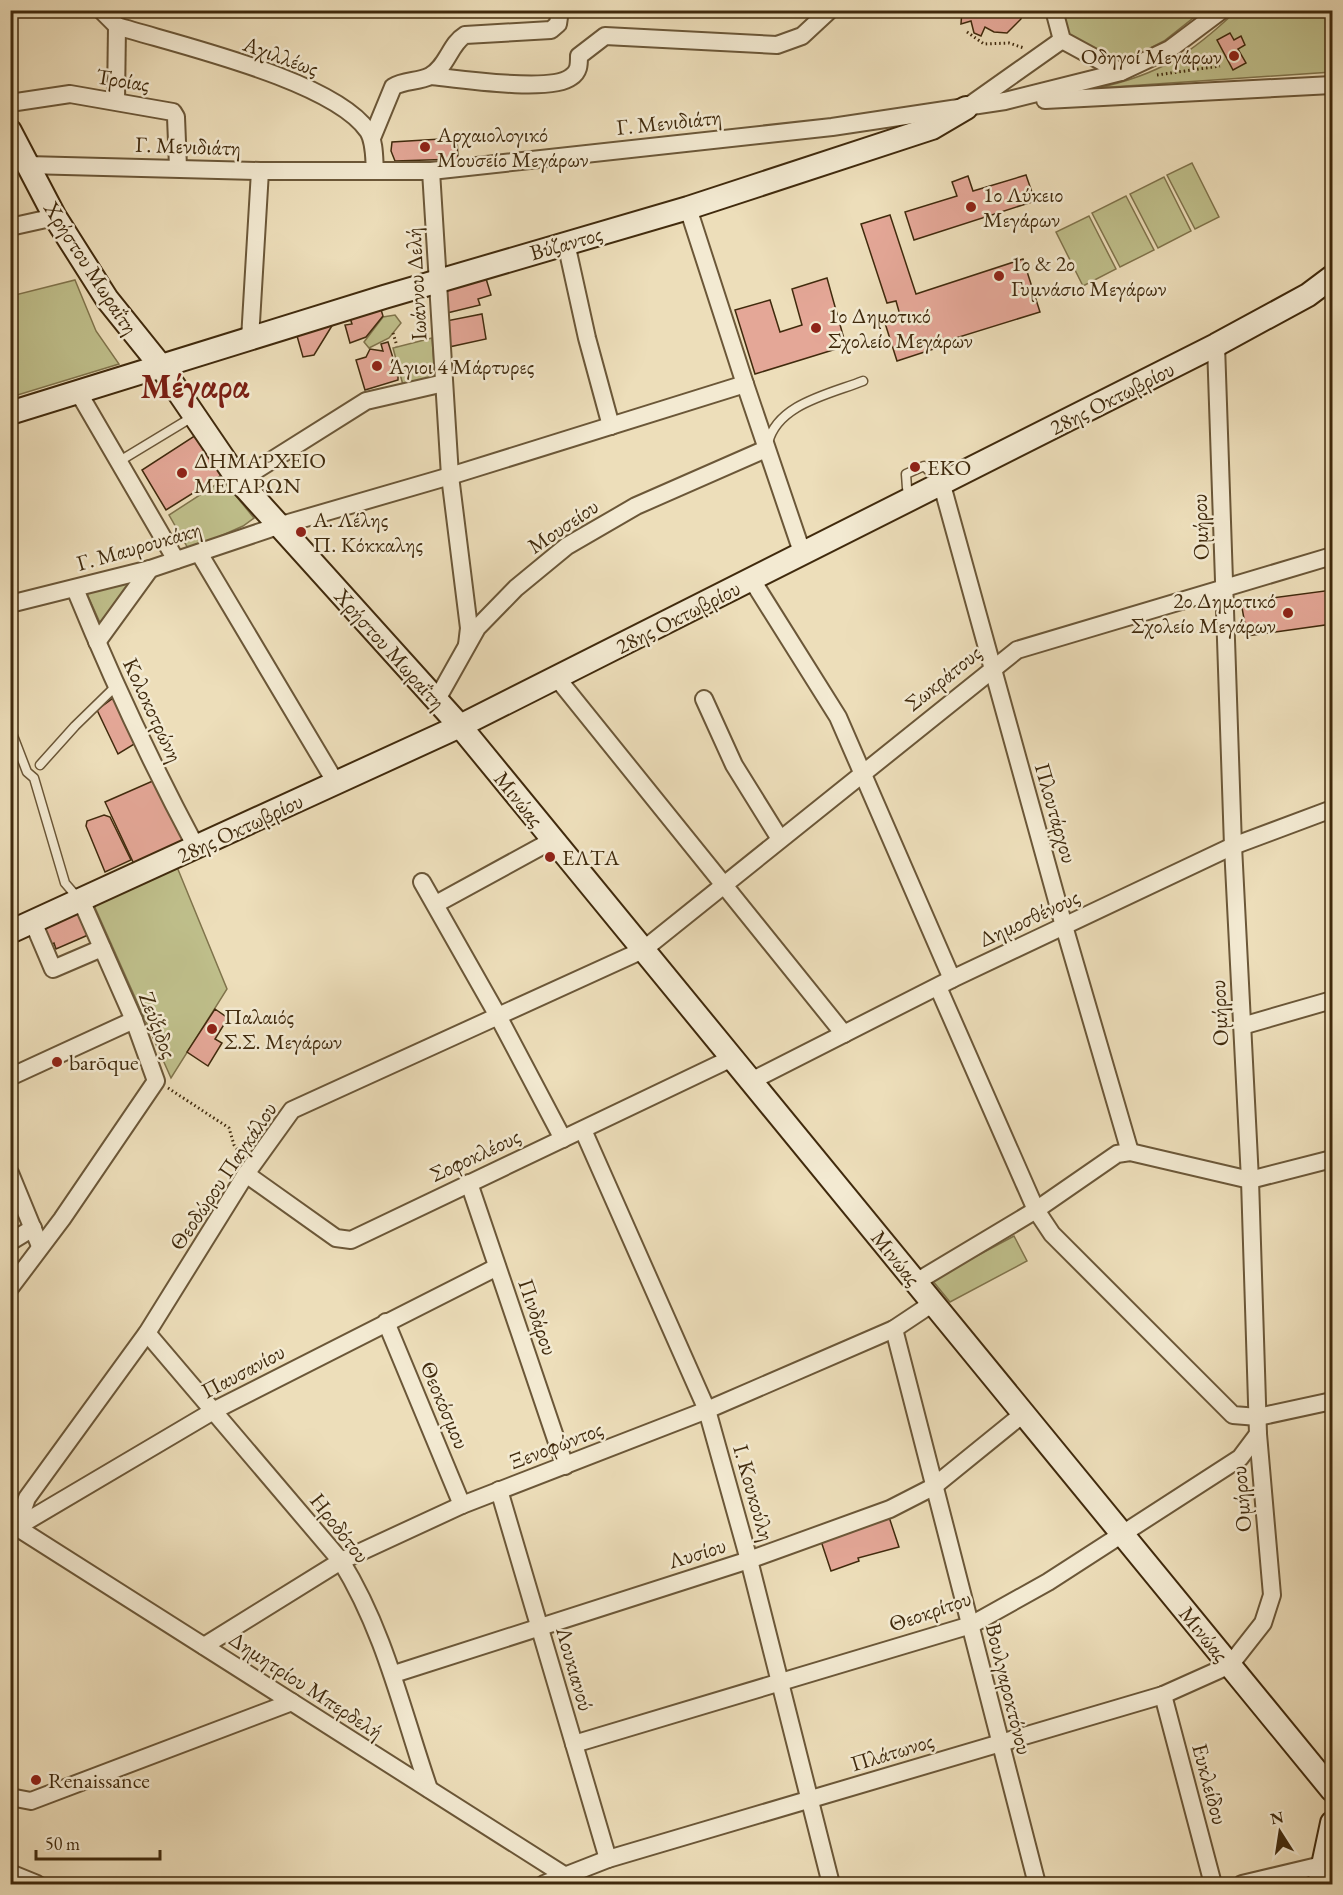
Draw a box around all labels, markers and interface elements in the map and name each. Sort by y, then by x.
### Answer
street label: Αχιλλέως [238,29,323,83]
place label: Οδηγοί Μεγάρων [1081,42,1222,71]
marker: Οδηγοί Μεγάρων [1227,49,1241,63]
street label: Τροίας [94,61,152,99]
street label: Γ. Μενιδιάτη [615,102,723,142]
place label: Αρχαιολογικό Μουσείο Μεγάρων [436,120,589,174]
street label: Γ. Μενιδιάτη [135,130,241,162]
marker: Αρχαιολογικό Μουσείο Μεγάρων [418,140,432,154]
place label: 1ο Λύκειο Μεγάρων [983,180,1063,234]
street label: Χρήστου Μωραΐτη [37,195,145,340]
marker: 1ο Λύκειο Μεγάρων [964,200,978,214]
street label: Βύζαντος [526,219,606,267]
street label: Ιωάννου Δελή [399,227,433,341]
place label: 1ο & 2ο Γυμνάσιο Μεγάρων [1011,249,1167,303]
marker: 1ο & 2ο Γυμνάσιο Μεγάρων [992,269,1006,283]
place label: 1ο Δημοτικό Σχολείο Μεγάρων [828,301,973,355]
marker: 1ο Δημοτικό Σχολείο Μεγάρων [809,321,823,335]
place label: Άγιοι 4 Μάρτυρες [388,352,534,381]
street label: 28ης Οκτωβρίου [1045,354,1179,442]
marker: Άγιοι 4 Μάρτυρες [370,359,384,373]
district label: Μέγαρα [140,364,250,408]
place label: ΔΗΜΑΡΧΕΙΟ ΜΕΓΑΡΩΝ [194,446,326,500]
place label: EKO [927,453,971,482]
marker: EKO [908,460,922,474]
marker: ΔΗΜΑΡΧΕΙΟ ΜΕΓΑΡΩΝ [175,466,189,480]
street label: Μουσείου [522,492,604,560]
street label: Ομήρου [1184,493,1216,561]
place label: Α. Λέλης Π. Κόκκαλης [312,505,423,559]
street label: Γ. Μαυρουκάκη [73,514,205,578]
marker: Α. Λέλης Π. Κόκκαλης [294,525,308,539]
street label: 28ης Οκτωβρίου [611,573,745,661]
street label: Χρήστου Μωραΐτη [327,582,452,716]
place label: 2ο Δημοτικό Σχολείο Μεγάρων [1131,586,1276,640]
marker: 2ο Δημοτικό Σχολείο Μεγάρων [1281,606,1295,620]
street label: Σωκράτους [899,638,987,718]
street label: Κολοκοτρώνη [116,653,190,767]
street label: Πλουτάρχου [1028,759,1084,867]
street label: Μινώας [488,765,550,833]
street label: 28ης Οκτωβρίου [172,786,308,870]
place label: ΕΛΤΑ [562,843,620,872]
marker: ΕΛΤΑ [543,850,557,864]
street label: Δημοσθένους [974,882,1084,954]
street label: Ομήρου [1203,979,1235,1047]
street label: Ζεύξιδος [132,987,184,1063]
place label: Παλαιός Σ.Σ. Μεγάρων [224,1002,342,1056]
marker: Παλαιός Σ.Σ. Μεγάρων [205,1022,219,1036]
place label: barōque [69,1048,139,1077]
marker: barōque [50,1055,64,1069]
street label: Θεοδώρου Παγκάλου [163,1096,283,1256]
street label: Σοφοκλέους [425,1121,525,1189]
street label: Μινώας [865,1224,927,1292]
street label: Πινδάρου [511,1275,565,1359]
street label: Παυσανίου [196,1337,290,1405]
street label: Θεοκόσμου [413,1357,477,1453]
street label: Ξενοφώντος [505,1414,607,1476]
street label: Ι. Κουκούλη [726,1441,782,1545]
street label: Ομήρου [1224,1465,1258,1533]
street label: Ηροδότου [304,1487,376,1569]
street label: Λυσίου [664,1531,729,1576]
street label: Θεοκρίτου [885,1583,975,1639]
street label: Μινώας [1173,1600,1235,1668]
street label: Βουλγαροκτόνου [979,1620,1039,1758]
street label: Λουκιανού [549,1623,601,1714]
street label: Δημητρίου Μπερδελή [223,1624,389,1746]
street label: Πλάτωνος [847,1726,937,1778]
street label: Ευκλείδου [1185,1740,1235,1828]
place label: Renaissance [48,1766,150,1795]
marker: Renaissance [29,1773,43,1787]
north arrow [1250,1802,1310,1862]
text: N [1268,1806,1286,1829]
scale bar [36,1823,160,1861]
text: 50 m [45,1832,80,1855]

